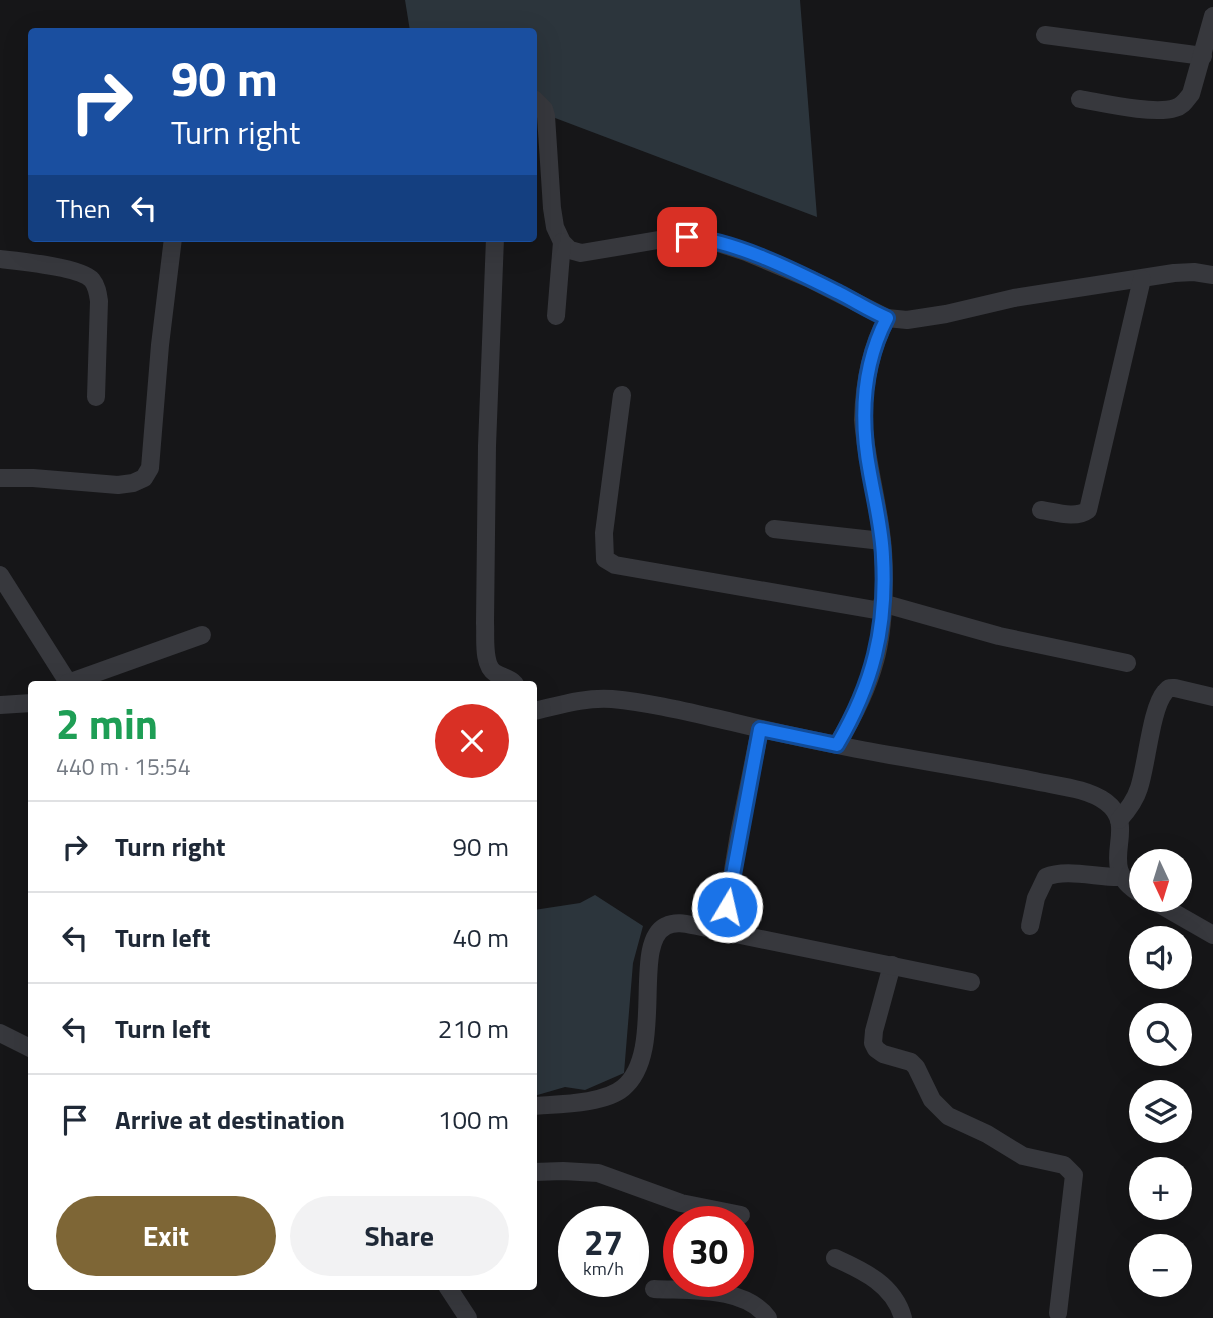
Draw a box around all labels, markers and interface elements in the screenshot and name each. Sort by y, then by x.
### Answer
text: 90 m [171,40,278,115]
icon: right [56,56,147,147]
text: Turn right [171,108,300,156]
text: Then [56,189,111,228]
icon: left [125,189,163,227]
pin [657,207,717,267]
icon: arrive [668,218,706,256]
text: 2 min [56,691,158,755]
button: close [435,704,509,778]
text: 440 m · 15:54 [56,749,191,784]
text: Turn right [115,827,226,866]
text: 90 m [452,827,509,866]
icon: right [56,828,94,866]
north arrow [1129,849,1192,912]
map controls [1129,849,1192,1297]
position arrow [690,870,764,944]
text: Turn left [115,918,210,957]
text: 40 m [452,918,509,957]
icon: left [56,919,94,957]
button: sound [1129,926,1192,989]
button: search [1129,1003,1192,1066]
text: Turn left [115,1009,210,1048]
text: 210 m [438,1009,509,1048]
icon: left [56,1010,94,1048]
button: layers [1129,1080,1192,1143]
text: Arrive at destination [115,1100,345,1139]
text: 100 m [438,1100,509,1139]
icon: arrive [56,1101,94,1139]
button: + [1129,1157,1192,1220]
button: Exit [56,1196,276,1276]
button: Share [290,1196,509,1276]
speed limit sign: 30 [663,1206,754,1297]
text: 27 [584,1215,623,1269]
button: − [1129,1234,1192,1297]
text: km/h [583,1255,624,1282]

